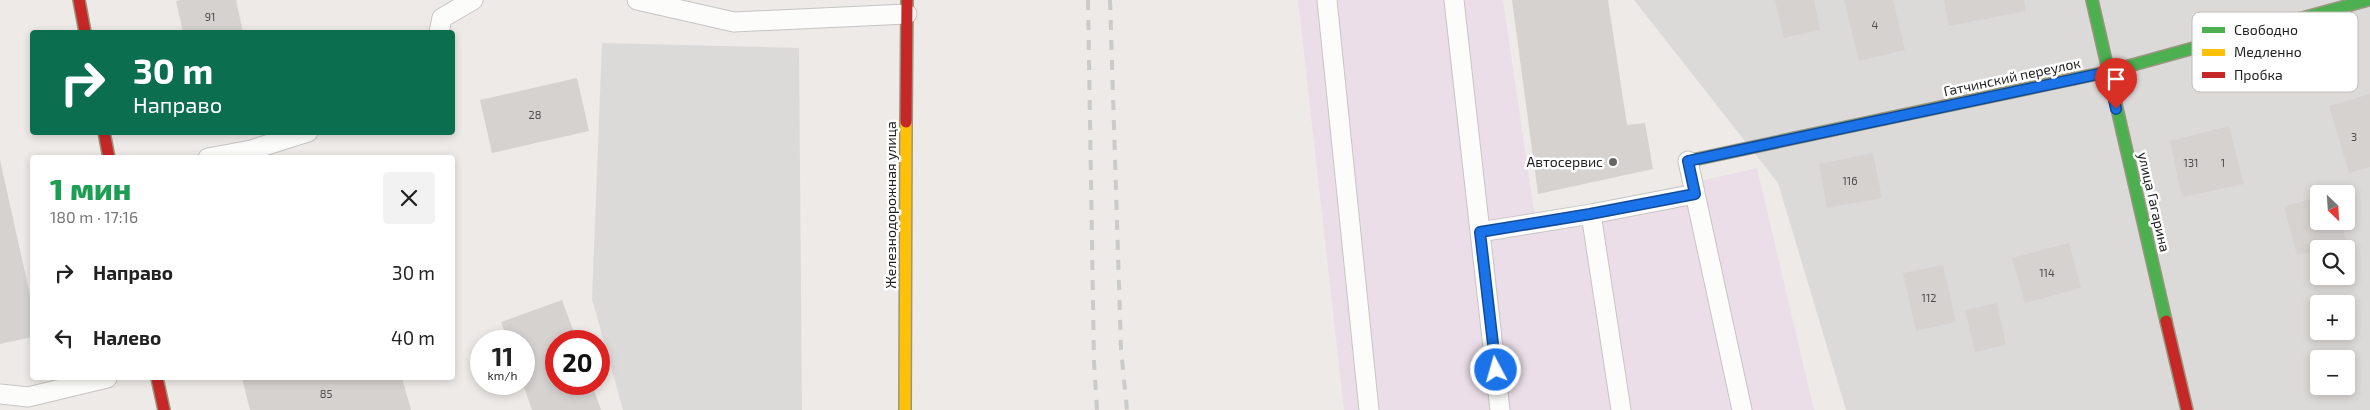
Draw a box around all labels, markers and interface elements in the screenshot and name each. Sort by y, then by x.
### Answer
house number: 91 [205,10,215,23]
legend [2192,12,2358,92]
house number: 4 [1872,18,1879,31]
text: Свободно [2234,21,2298,38]
text: Медленно [2234,43,2302,60]
text: 30 m [133,49,213,91]
icon: right [50,50,115,115]
street label: Гатчинский переулок [1942,54,2082,99]
pin [2095,58,2137,109]
icon: arrive [2102,65,2130,93]
text: Пробка [2234,66,2283,83]
text: Направо [133,91,222,117]
house number: 28 [529,108,541,121]
street label: Железнодорожная улица [882,121,899,289]
house number: 3 [2351,130,2357,143]
street label: улица Гагарина [2135,150,2174,254]
place label: Автосервис [1526,153,1603,170]
marker: Автосервис [1607,156,1619,168]
house number: 131 [2184,156,2198,169]
house number: 1 [2221,156,2225,169]
text: 1 мин [50,170,131,206]
button: close [383,172,435,224]
house number: 116 [1842,174,1858,187]
north arrow [2310,185,2355,230]
map controls [2310,185,2355,395]
text: 180 m · 17:16 [50,207,138,226]
button: search [2310,240,2355,285]
icon: right [50,259,78,287]
text: Направо [93,261,173,284]
text: 30 m [392,261,435,284]
house number: 114 [2039,266,2055,279]
house number: 112 [1922,291,1936,304]
button: + [2310,295,2355,340]
icon: left [50,324,78,352]
text: Налево [93,326,161,349]
text: 40 m [391,326,435,349]
speed limit sign: 20 [545,330,610,395]
text: 11 [492,341,513,371]
position arrow [1469,343,1521,395]
button: − [2310,350,2355,395]
text: km/h [488,368,517,382]
house number: 85 [320,387,332,400]

